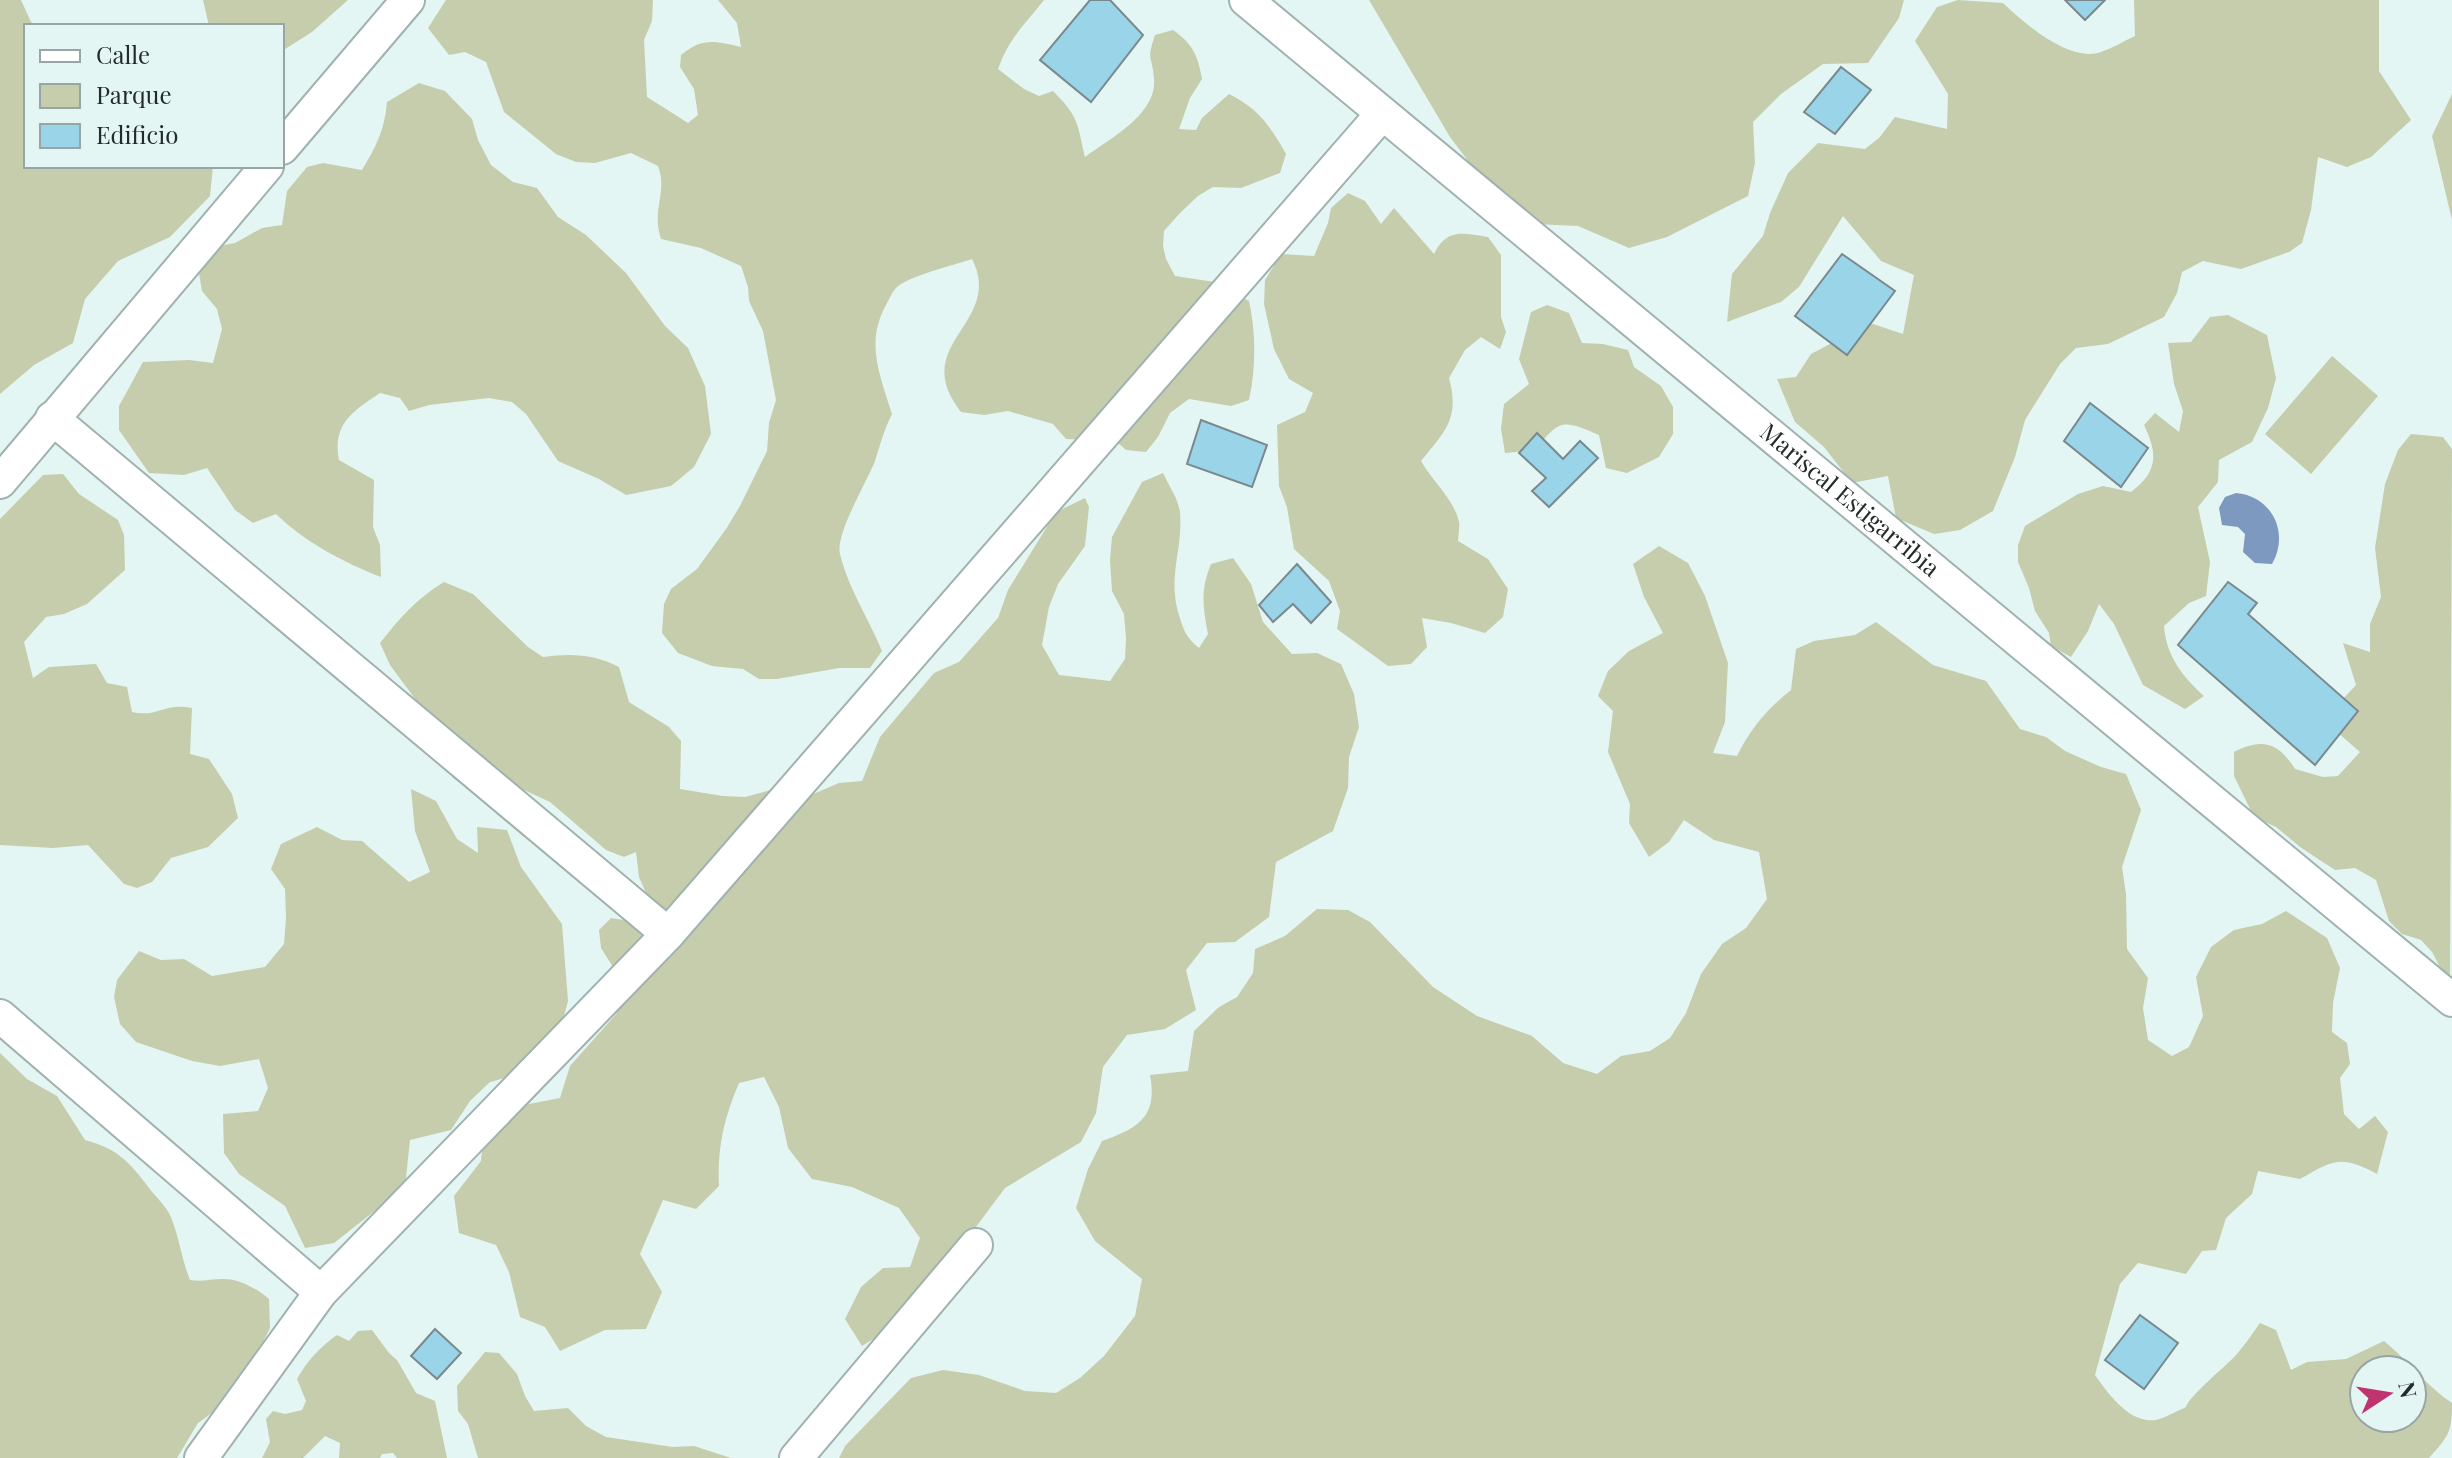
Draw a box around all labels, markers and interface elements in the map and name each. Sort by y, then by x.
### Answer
legend [24,24,284,168]
text: Calle [96,38,150,70]
text: Parque [96,78,172,110]
text: Edificio [96,118,178,150]
street label: Mariscal Estigarribia [1754,415,1947,583]
north arrow [2348,1354,2428,1434]
text: N [2392,1379,2425,1401]

